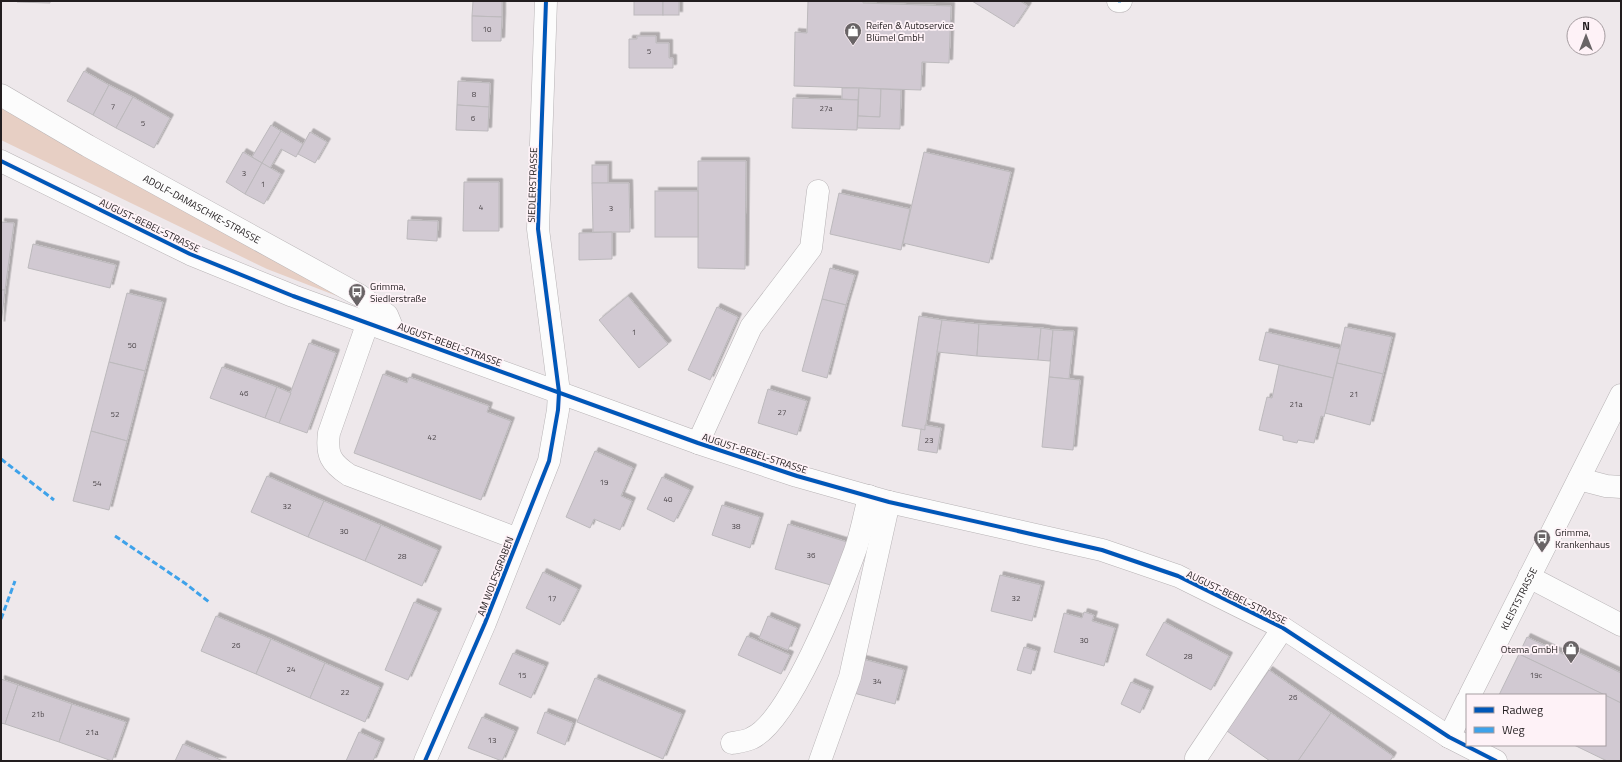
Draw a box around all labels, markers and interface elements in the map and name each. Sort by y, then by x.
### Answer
north arrow [1566,16,1606,56]
place label: Reifen & Autoservice Blümel GmbH [866,18,954,45]
text: N [1582,18,1590,34]
shop icon: Reifen & Autoservice Blümel GmbH [843,21,863,46]
house number: 10 [483,23,492,35]
house number: 5 [647,45,652,57]
house number: 8 [472,88,477,100]
house number: 7 [111,100,115,112]
house number: 27a [820,102,832,114]
house number: 6 [471,112,476,124]
house number: 5 [141,117,146,129]
street label: SIEDLERSTRASSE [524,147,541,223]
house number: 3 [242,167,246,179]
street label: ADOLF-DAMASCHKE-STRASSE [140,171,264,248]
house number: 1 [261,178,265,190]
street label: AUGUST-BEBEL-STRASSE [97,195,203,256]
house number: 4 [479,201,484,213]
house number: 3 [609,202,613,214]
place label: Grimma, Siedlerstraße [370,279,426,306]
bus stop icon: Grimma, Siedlerstraße [347,282,367,307]
street label: AUGUST-BEBEL-STRASSE [396,319,504,370]
house number: 1 [632,326,636,338]
house number: 50 [128,339,137,351]
house number: 46 [240,387,249,399]
house number: 21 [1350,388,1358,400]
house number: 21a [1290,398,1302,410]
house number: 27 [778,406,786,418]
house number: 52 [111,408,119,420]
street label: AUGUST-BEBEL-STRASSE [700,429,810,478]
house number: 42 [428,431,436,443]
house number: 23 [925,434,933,446]
house number: 19 [600,476,609,488]
house number: 54 [93,477,102,489]
house number: 40 [664,493,673,505]
house number: 32 [283,500,291,512]
house number: 38 [732,520,741,532]
house number: 30 [340,525,349,537]
place label: Grimma, Krankenhaus [1555,525,1610,552]
bus stop icon: Grimma, Krankenhaus [1532,528,1552,553]
street label: AM WOLFSGRABEN [473,534,518,618]
house number: 36 [807,549,816,561]
house number: 28 [398,550,407,562]
street label: KLEISTSTRASSE [1497,564,1541,633]
street label: AUGUST-BEBEL-STRASSE [1184,567,1290,628]
house number: 17 [548,592,556,604]
house number: 32 [1012,592,1020,604]
house number: 30 [1080,634,1089,646]
house number: 26 [232,639,241,651]
shop icon: Otema GmbH [1561,639,1581,664]
place label: Otema GmbH [1501,642,1558,657]
house number: 28 [1184,650,1193,662]
house number: 24 [287,663,296,675]
house number: 15 [518,669,527,681]
house number: 19c [1530,669,1543,681]
house number: 34 [873,675,882,687]
house number: 22 [341,686,349,698]
house number: 26 [1289,691,1298,703]
legend [1466,694,1606,746]
text: Radweg [1502,700,1543,719]
house number: 21b [31,708,45,720]
text: Weg [1502,720,1525,739]
house number: 21a [86,726,98,738]
house number: 13 [488,734,496,746]

